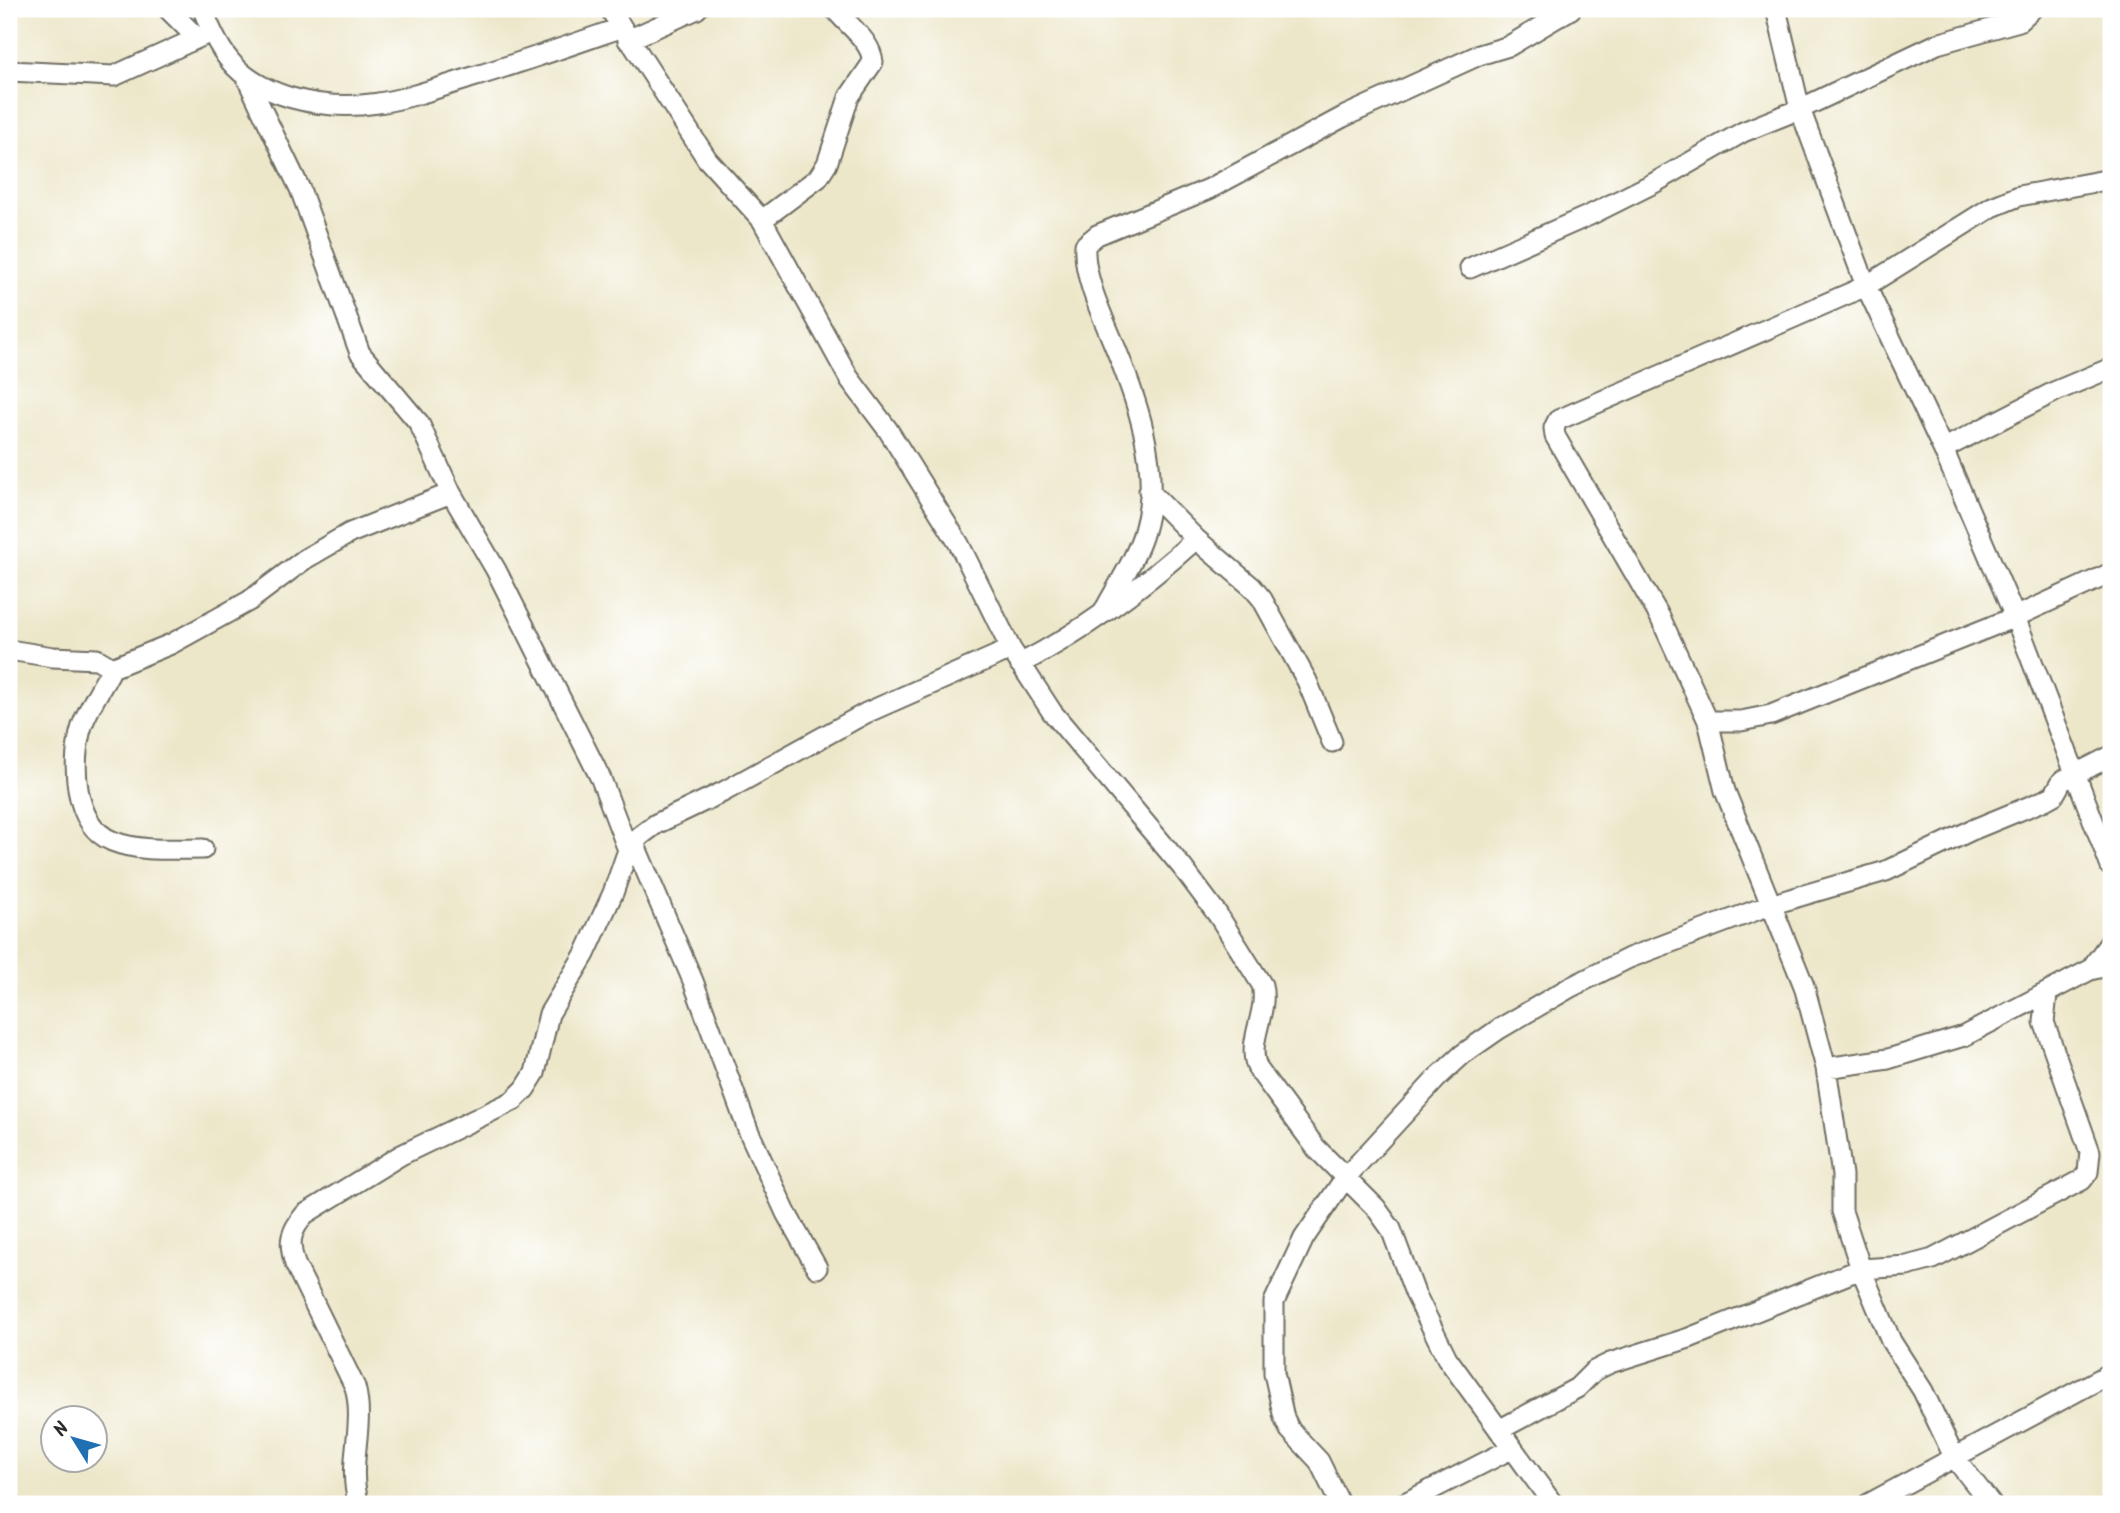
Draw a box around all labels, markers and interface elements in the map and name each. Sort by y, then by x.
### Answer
north arrow [38,1404,108,1474]
text: N [46,1416,78,1444]

